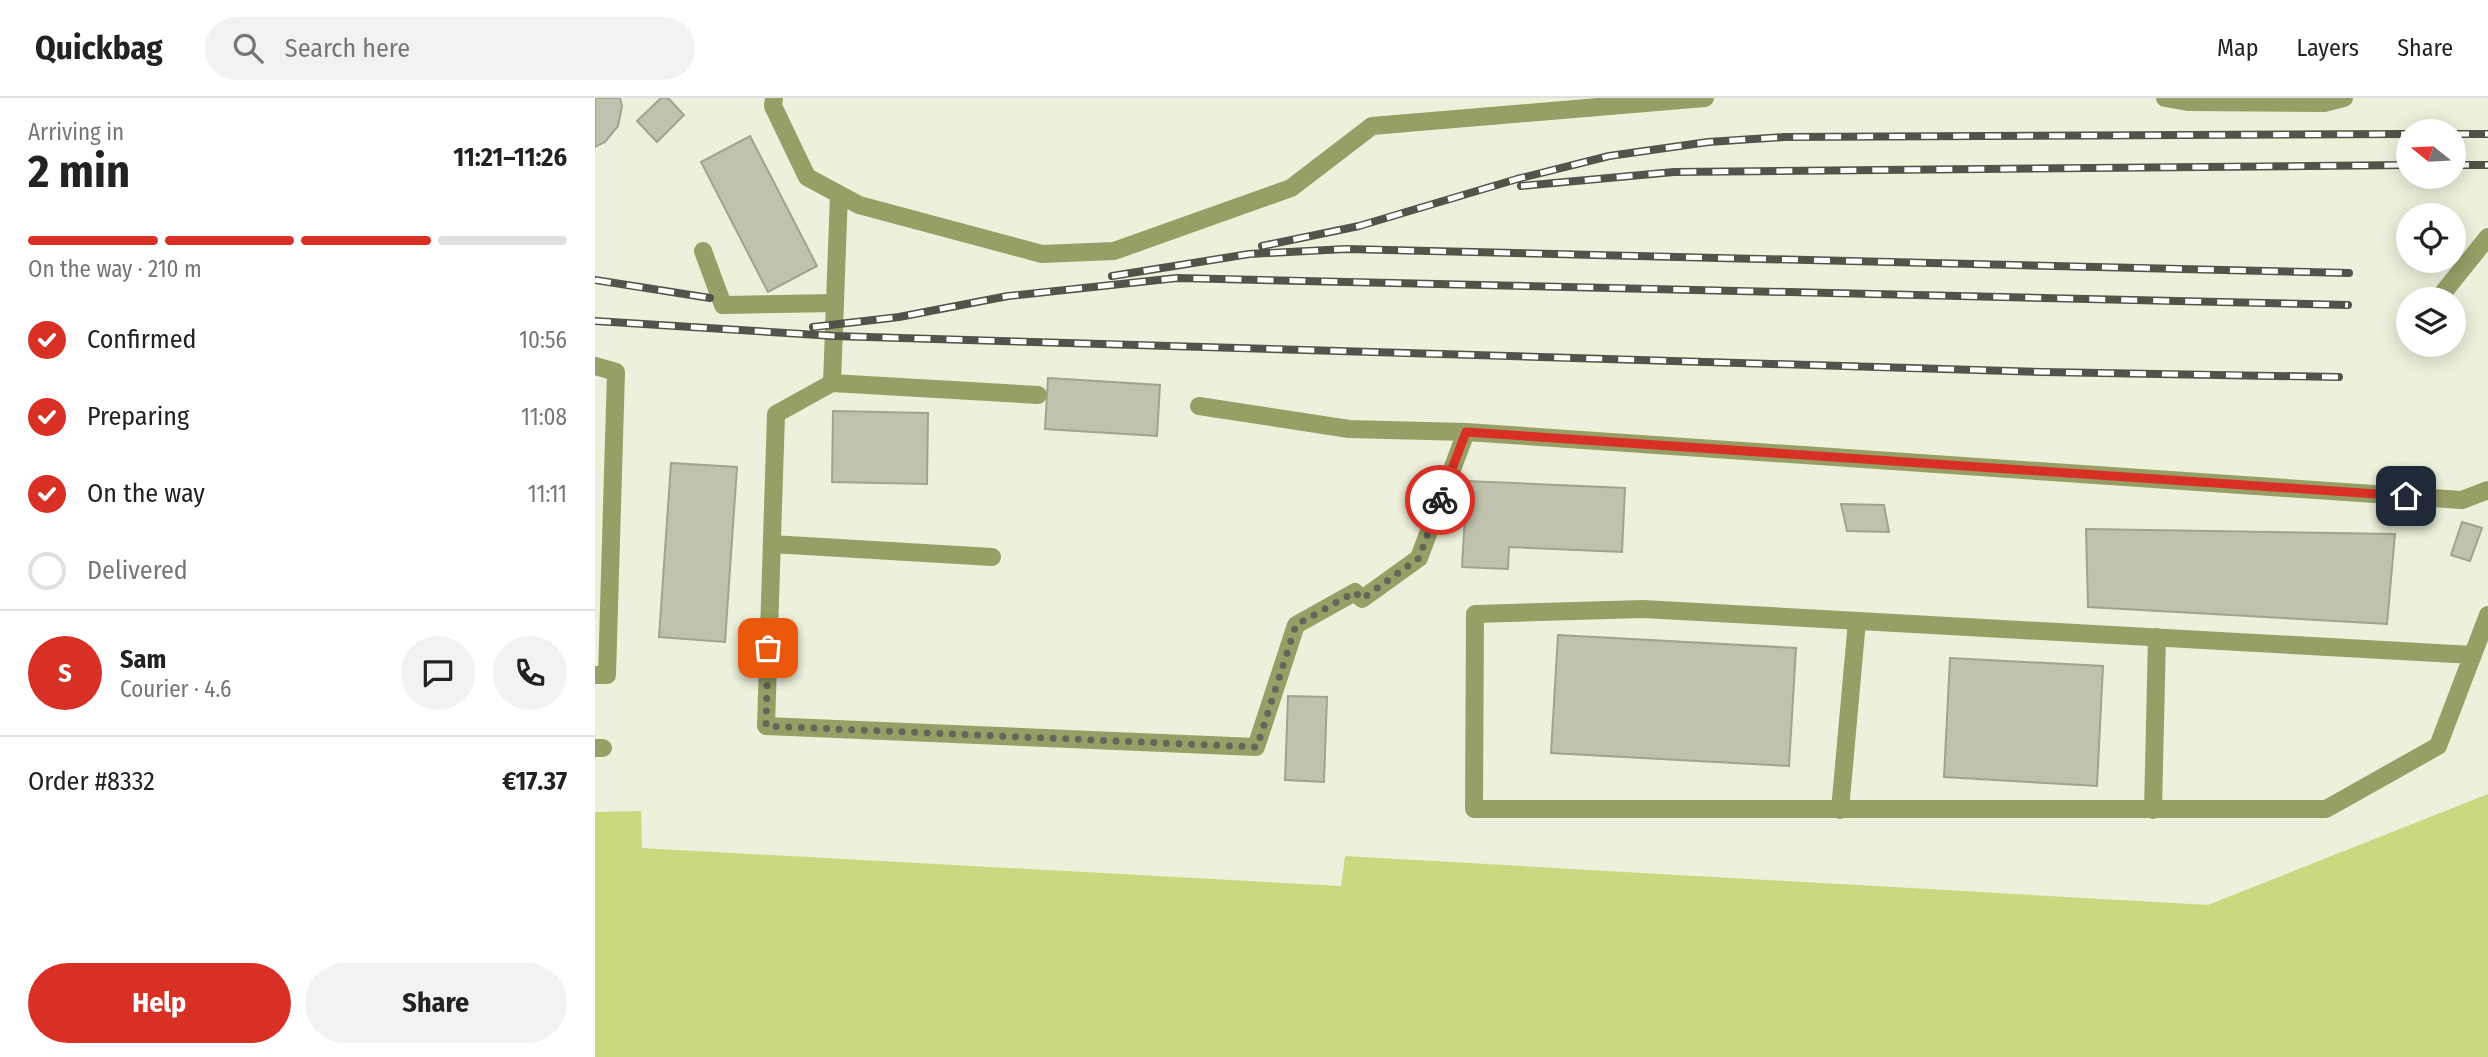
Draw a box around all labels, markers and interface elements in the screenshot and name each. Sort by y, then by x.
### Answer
search box [205,17,695,80]
text: Quickbag [35,28,163,68]
icon: search [229,29,267,67]
text: Search here [285,33,410,64]
text: Map [2217,34,2259,62]
text: Layers [2297,34,2359,62]
text: Share [2397,34,2453,62]
text: Arriving in [28,118,124,146]
north arrow [2396,119,2466,189]
map controls [2396,119,2466,357]
text: 11:21–11:26 [453,142,567,173]
text: 2 min [28,144,130,199]
button: locate [2396,203,2466,273]
text: On the way · 210 m [28,255,202,283]
button: layers [2396,287,2466,357]
icon: check [28,321,66,359]
text: Confirmed [87,324,197,355]
text: 10:56 [519,326,567,354]
icon: check [28,398,66,436]
text: Preparing [87,401,189,432]
text: 11:08 [521,403,567,431]
courier [1405,465,1475,535]
pin [2376,466,2436,526]
icon: check [28,475,66,513]
icon: home [2387,477,2425,515]
text: On the way [87,478,205,509]
text: 11:11 [528,480,567,508]
icon: bike [1421,481,1459,519]
text: Delivered [87,555,188,586]
pin [738,618,798,678]
icon: bag [749,629,787,667]
button: chat [401,636,475,710]
button: phone [493,636,567,710]
text: Sam [120,644,166,675]
text: S [58,658,72,689]
text: Courier · 4.6 [120,675,231,703]
text: Order #8332 [28,766,155,797]
text: €17.37 [502,766,567,797]
button: Help [28,963,291,1043]
button: Share [305,963,567,1043]

